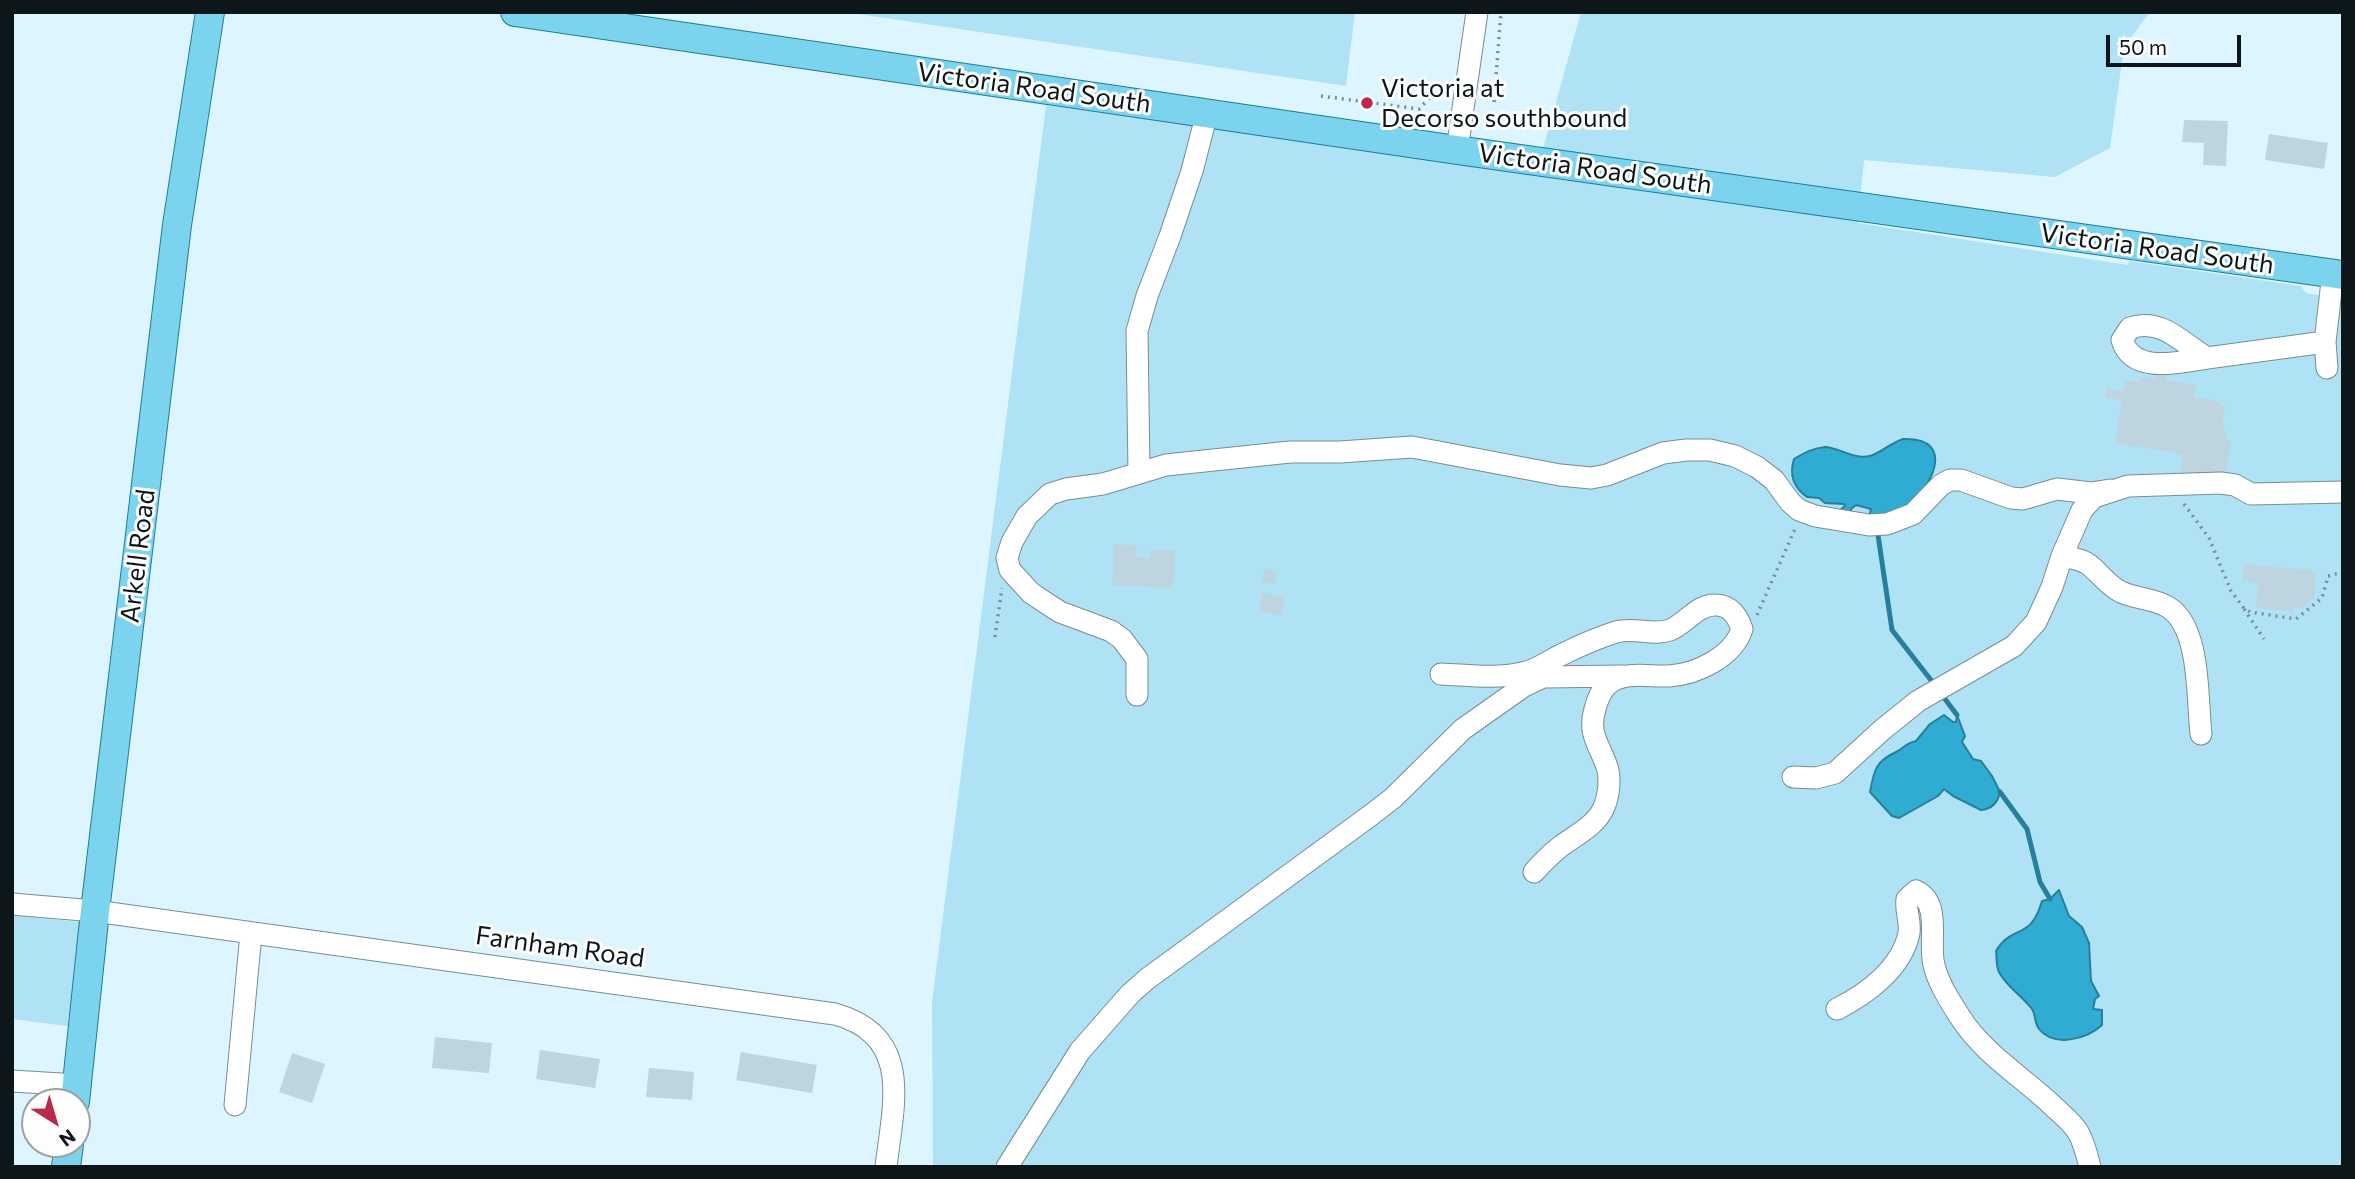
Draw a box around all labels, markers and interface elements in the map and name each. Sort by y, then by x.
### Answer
scale bar [2110,21,2245,65]
text: 50 m [2119,34,2167,59]
street label: Victoria Road South [915,56,1153,120]
place label: Victoria at Decorso southbound [1381,72,1627,134]
marker: Victoria at Decorso southbound [1359,95,1375,111]
street label: Victoria Road South [1476,137,1714,201]
street label: Victoria Road South [2038,217,2276,281]
street label: Arkell Road [114,487,162,625]
street label: Farnham Road [474,920,646,974]
north arrow [21,1088,91,1158]
text: N [55,1125,80,1152]

